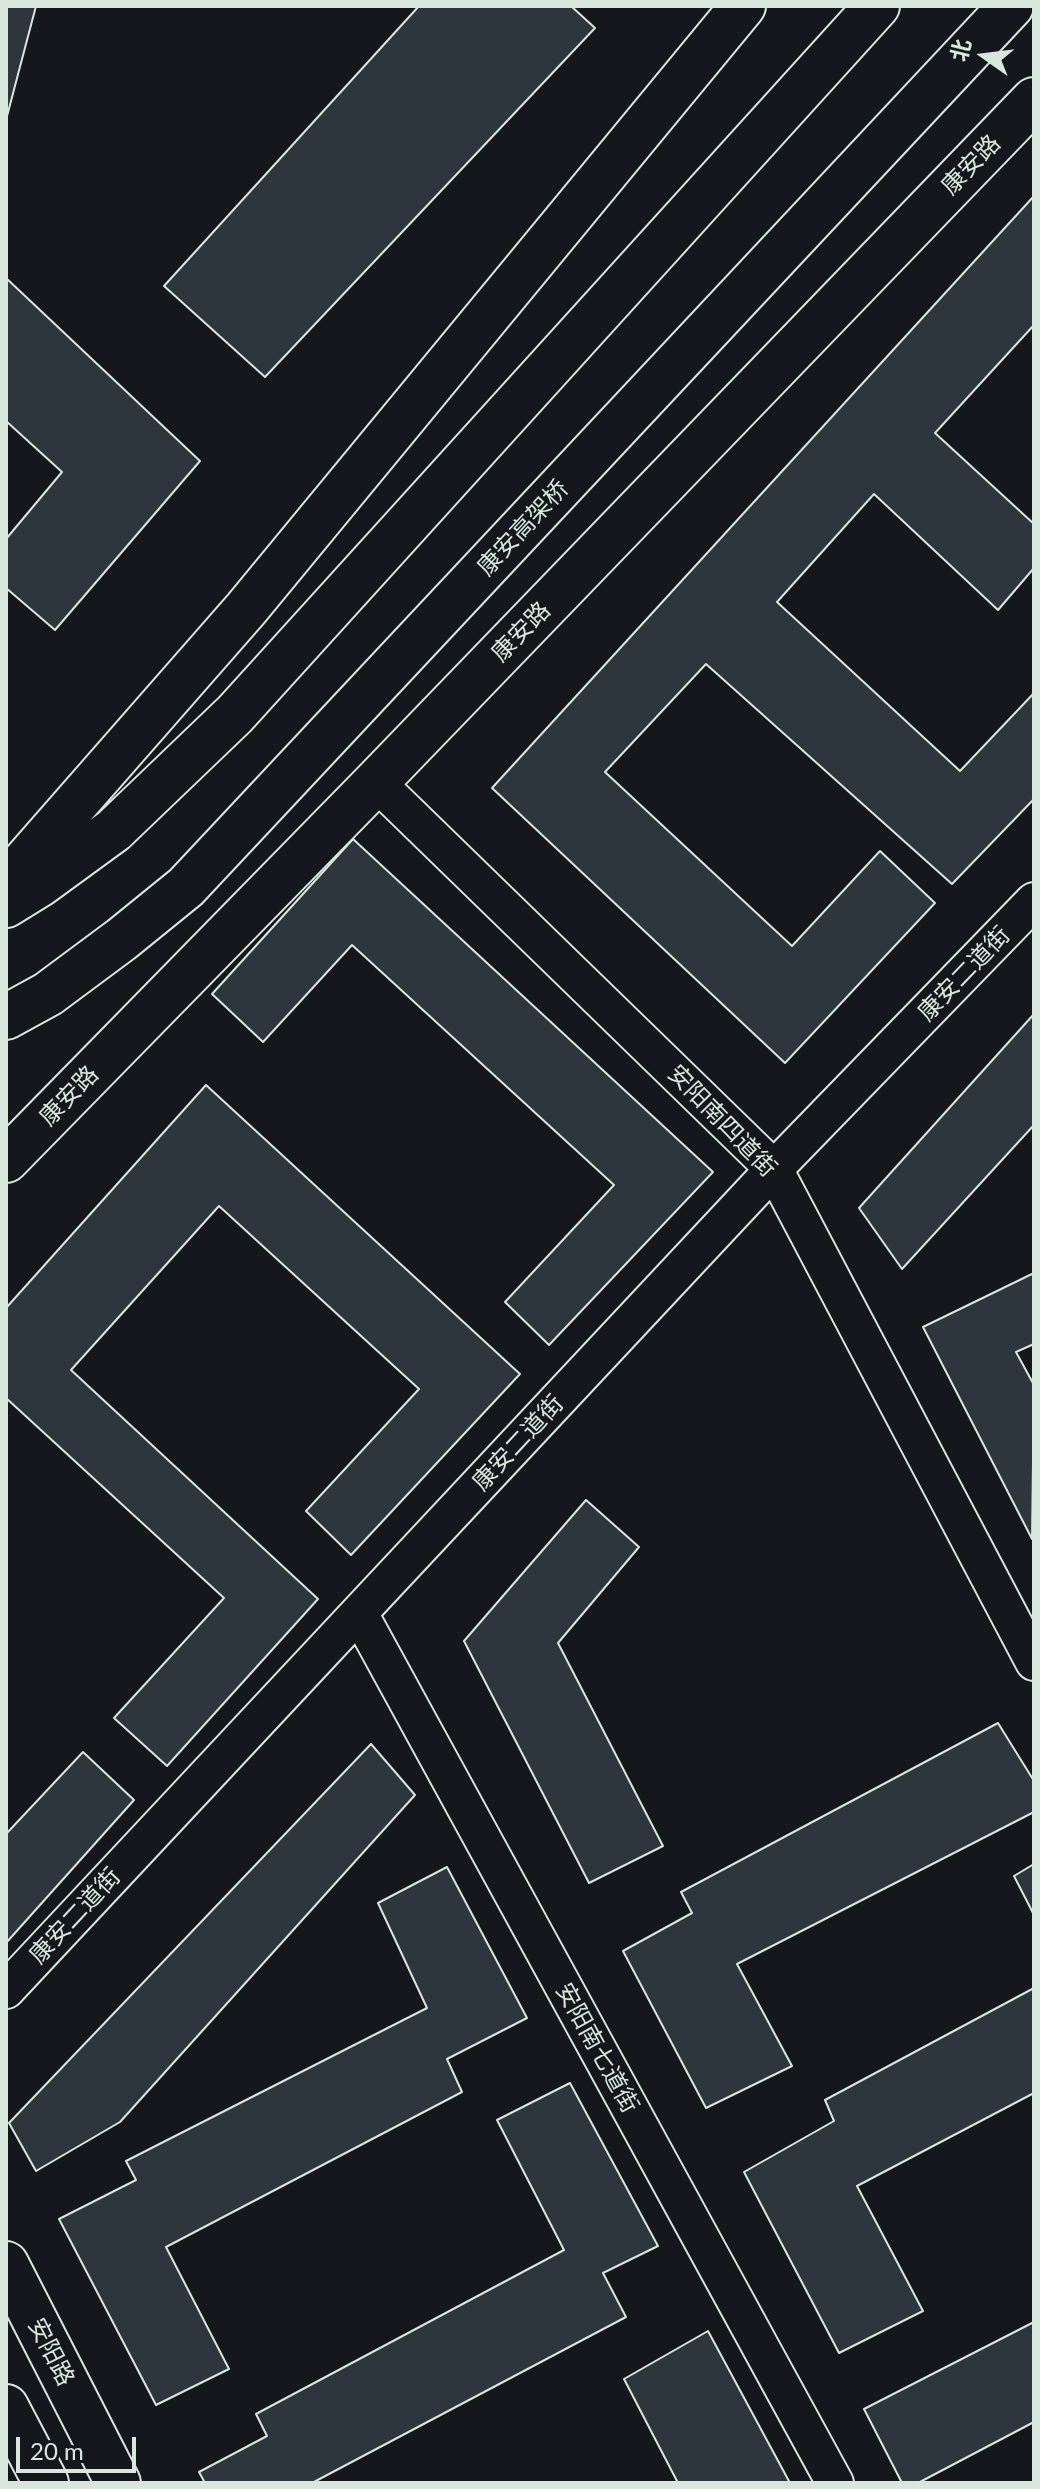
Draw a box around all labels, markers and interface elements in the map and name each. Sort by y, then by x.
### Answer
north arrow [944,16,1024,96]
text: 北 [944,36,976,64]
street label: 康安路 [936,129,1006,201]
street label: 康安高架桥 [472,474,574,582]
street label: 康安路 [486,596,556,668]
street label: 康安二道街 [912,921,1016,1027]
street label: 安阳南四道街 [662,1059,782,1183]
street label: 康安路 [34,1060,104,1132]
street label: 康安二道街 [467,1389,569,1497]
street label: 康安二道街 [24,1862,126,1970]
street label: 安阳南七道街 [549,1978,645,2118]
street label: 安阳路 [22,2313,80,2391]
scale bar [20,2421,140,2471]
text: 20 m [30,2436,84,2465]

